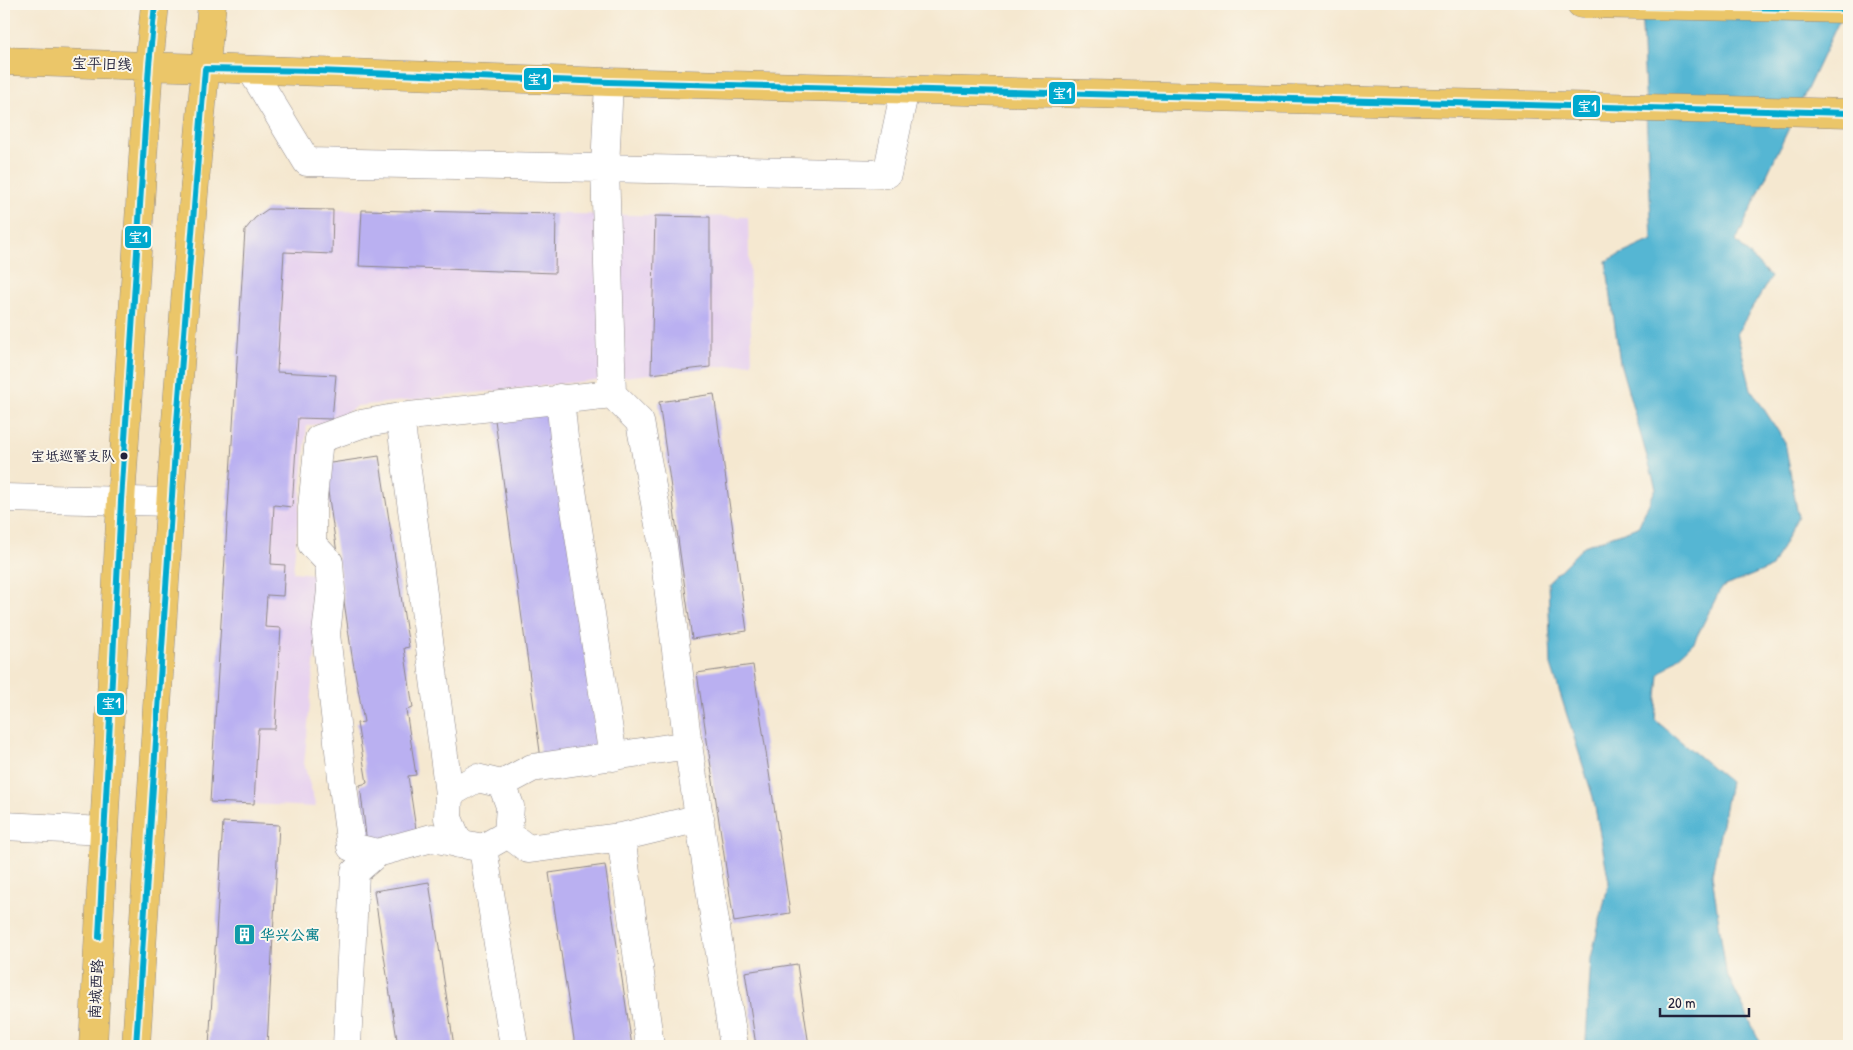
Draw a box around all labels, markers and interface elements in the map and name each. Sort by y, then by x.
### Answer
street label: 宝平旧线 [72,52,132,75]
line badge: 宝1 [523,67,552,91]
text: 宝1 [527,69,547,88]
line badge: 宝1 [1048,81,1076,105]
text: 宝1 [1052,83,1072,102]
line badge: 宝1 [1572,94,1601,118]
text: 宝1 [1577,96,1597,115]
line badge: 宝1 [124,225,152,249]
text: 宝1 [128,227,148,246]
place label: 宝坻巡警支队 [31,446,115,465]
marker: 宝坻巡警支队 [119,451,129,461]
line badge: 宝1 [96,692,125,716]
text: 宝1 [101,693,121,712]
building icon: 华兴公寓 [232,923,256,947]
place label: 华兴公寓 [260,924,320,945]
street label: 南城西路 [83,958,108,1019]
scale bar [1660,985,1749,1017]
text: 20 m [1668,992,1695,1013]

